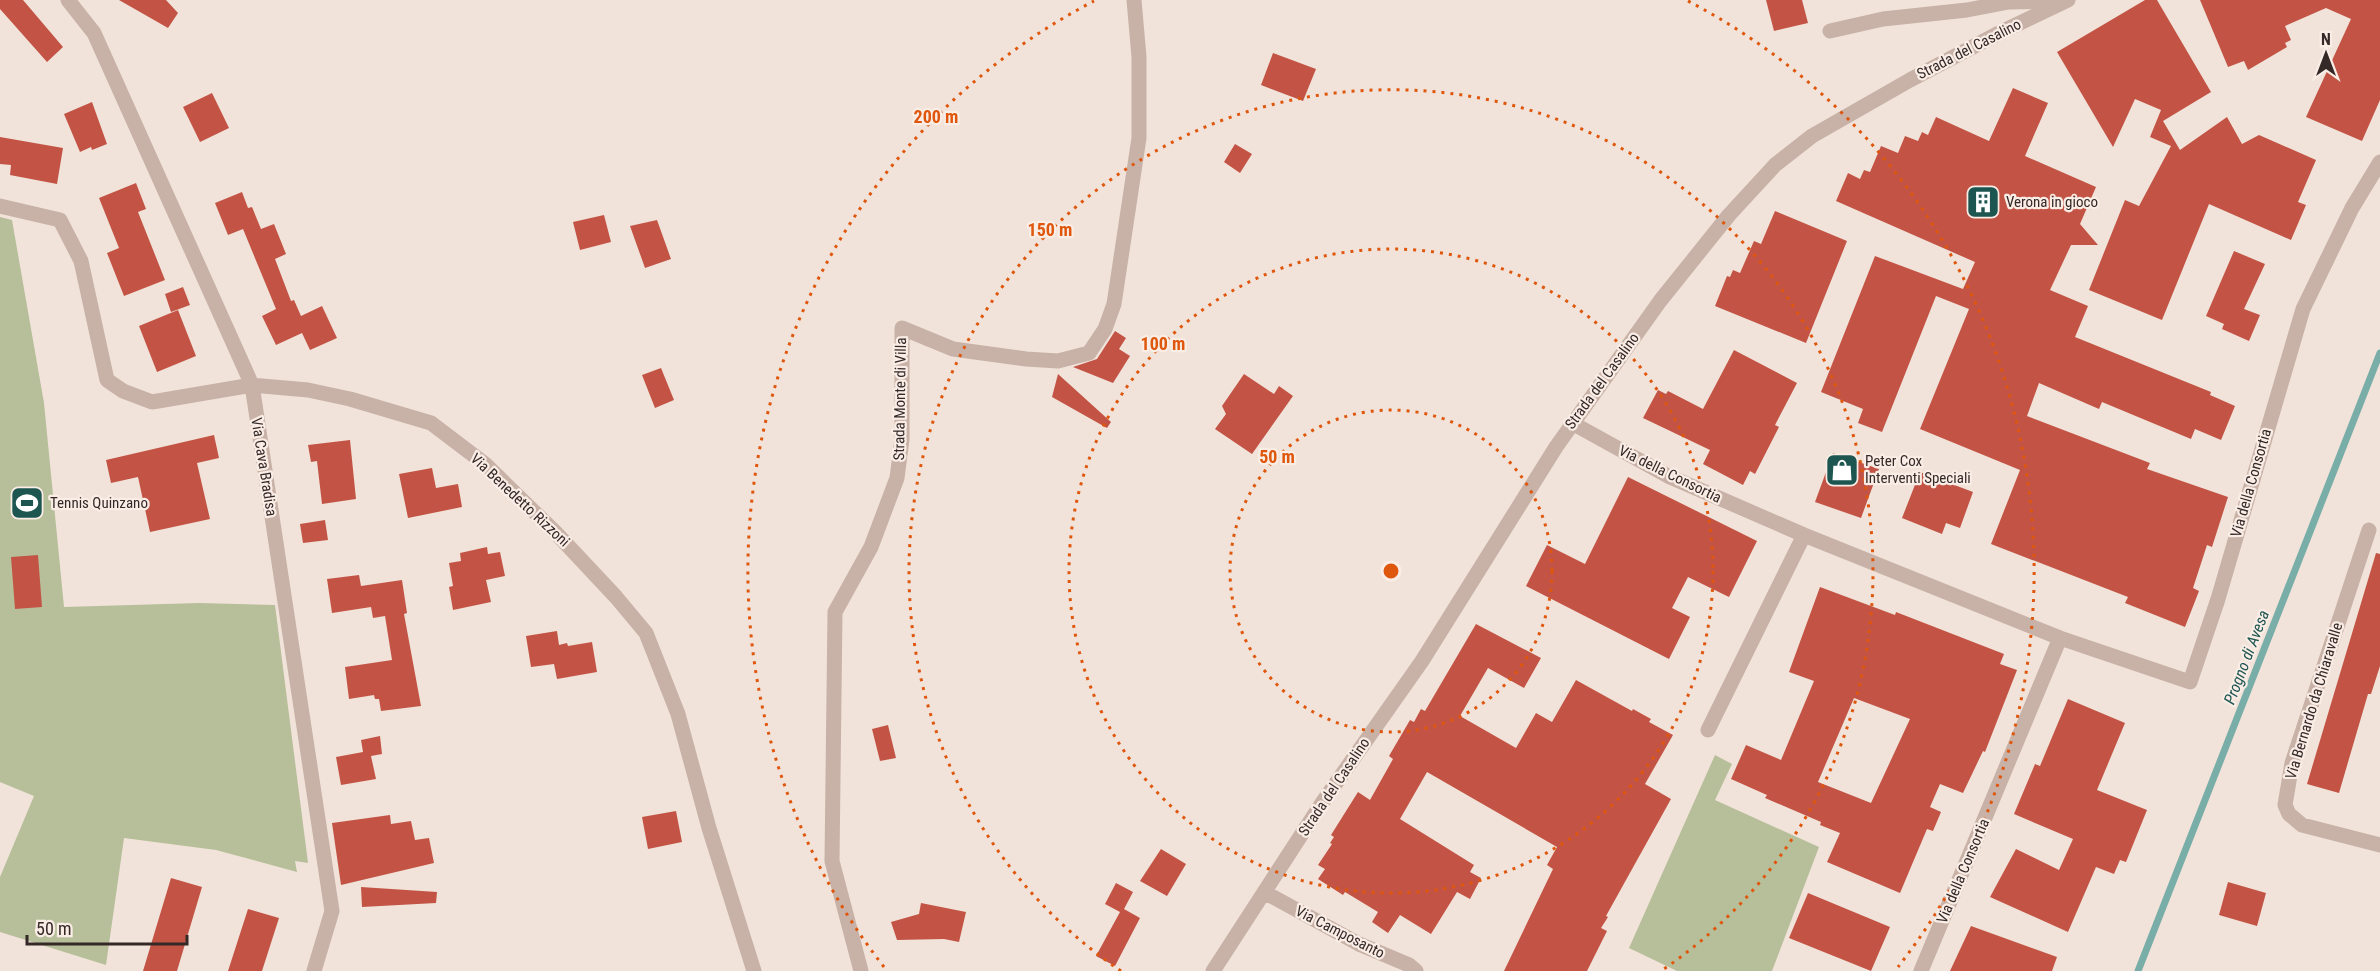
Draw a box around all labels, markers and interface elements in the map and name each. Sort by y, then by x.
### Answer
street label: Strada del Casalino [1914,15,2024,83]
north arrow [2296,24,2356,84]
text: N [2321,30,2331,49]
text: 200 m [914,106,958,127]
building icon: Verona in gioco [1965,184,2001,220]
place label: Verona in gioco [2006,193,2098,211]
text: 150 m [1028,219,1072,240]
street label: Strada del Casalino [1561,329,1643,433]
text: 100 m [1141,333,1185,354]
street label: Strada Monte di Villa [890,337,910,461]
street label: Via Cava Bradisa [247,416,281,518]
street label: Via della Consortia [2227,427,2275,539]
street label: Via della Consortia [1616,441,1724,507]
text: 50 m [1259,446,1295,467]
street label: Via Benedetto Rizzoni [467,449,573,551]
shop icon: Peter Cox Interventi Speciali [1824,452,1860,488]
place label: Peter Cox Interventi Speciali [1865,452,1971,487]
sports icon: Tennis Quinzano [9,485,45,521]
place label: Tennis Quinzano [50,494,148,512]
centre of rings [1381,561,1401,581]
water label: Progno di Avesa [2220,607,2273,707]
street label: Via Bernardo da Chiaravalle [2282,621,2346,781]
street label: Strada del Casalino [1295,735,1373,839]
street label: Via della Consortia [1933,816,1993,926]
street label: Via Camposanto [1292,902,1388,962]
scale bar [27,908,188,946]
text: 50 m [36,918,71,939]

